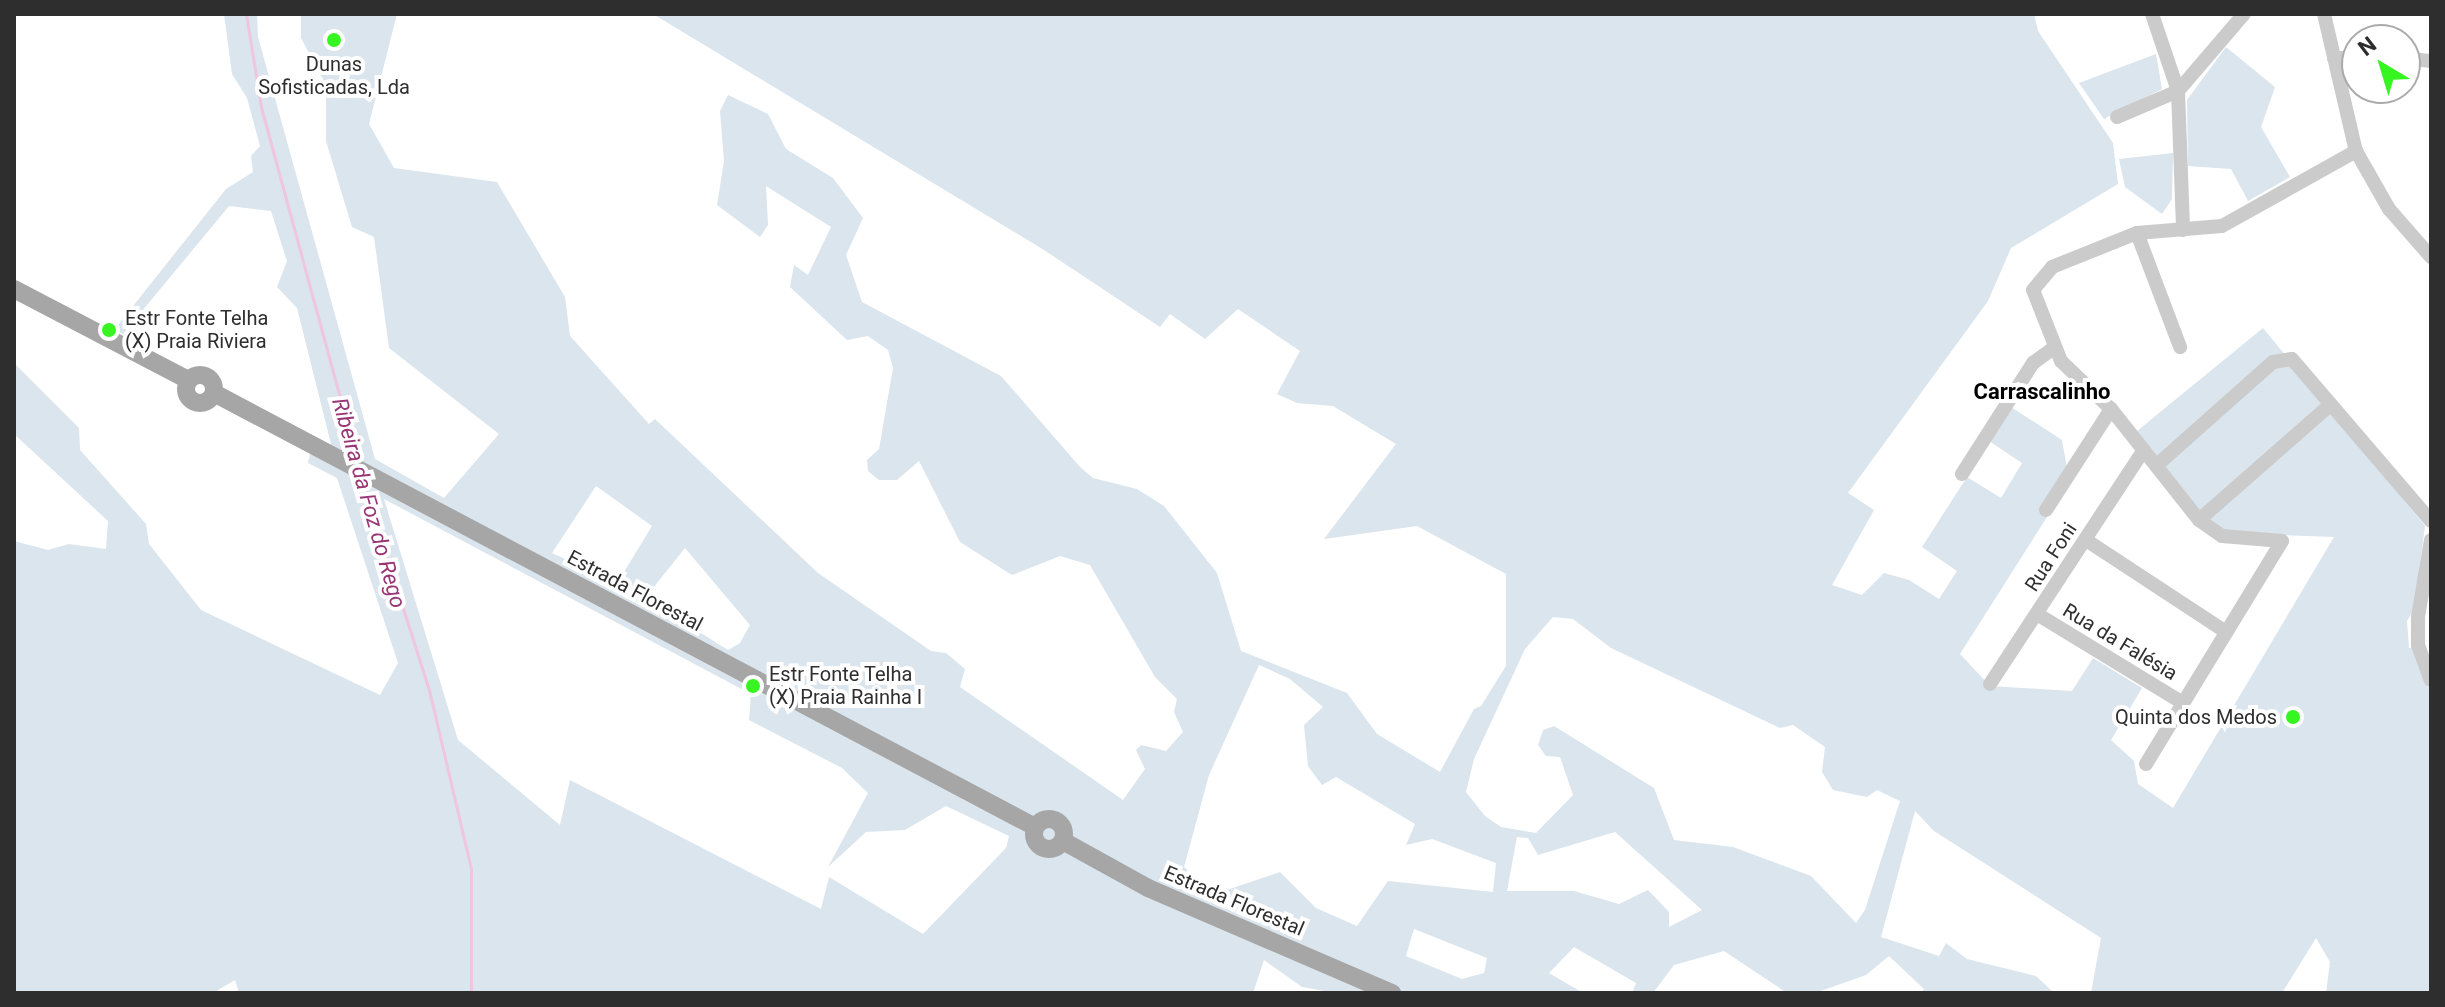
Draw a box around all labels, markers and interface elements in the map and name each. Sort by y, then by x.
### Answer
north arrow [2341,24,2421,104]
marker: Dunas Sofisticadas, Lda [325,31,343,49]
text: N [2353,32,2381,61]
place label: Dunas Sofisticadas, Lda [258,52,410,99]
place label: Estr Fonte Telha (X) Praia Riviera [125,306,269,353]
marker: Estr Fonte Telha (X) Praia Riviera [100,321,118,339]
district label: Carrascalinho [1974,379,2110,405]
water label: Ribeira da Foz do Rego [326,395,412,611]
street label: Rua Foni [2020,518,2082,596]
street label: Estrada Florestal [563,545,707,637]
street label: Rua da Falésia [2058,598,2182,686]
place label: Estr Fonte Telha (X) Praia Rainha I [769,662,922,709]
marker: Estr Fonte Telha (X) Praia Rainha I [744,677,762,695]
place label: Quinta dos Medos [2115,705,2277,729]
marker: Quinta dos Medos [2284,708,2302,726]
street label: Estrada Florestal [1160,861,1308,941]

